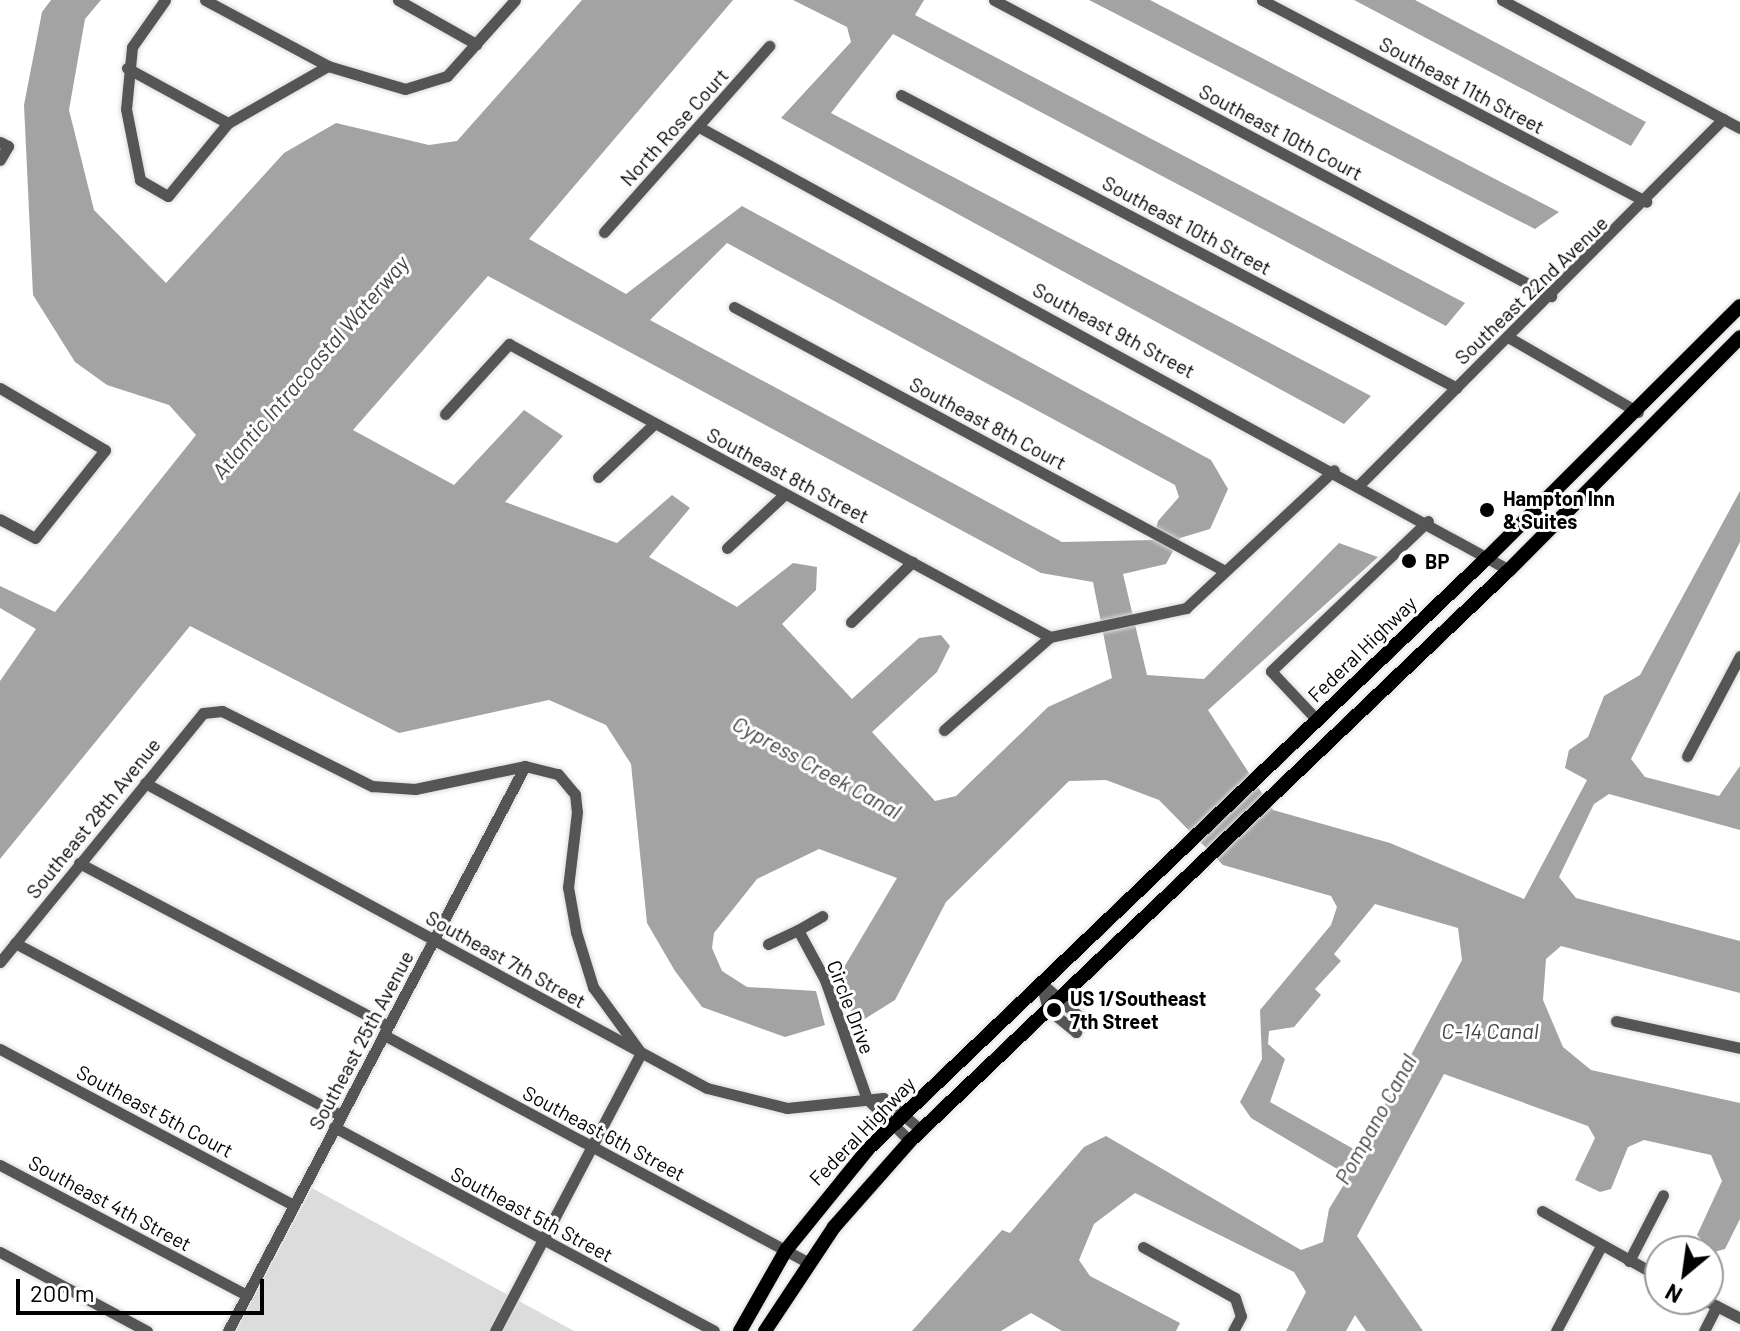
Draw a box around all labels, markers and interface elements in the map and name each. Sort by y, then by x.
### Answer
street label: Southeast 11th Street [1375,31,1549,139]
street label: North Rose Court [615,63,733,191]
street label: Southeast 10th Court [1195,79,1367,185]
street label: Southeast 10th Street [1098,170,1276,280]
street label: Southeast 22nd Avenue [1449,211,1613,369]
water label: Atlantic Intracoastal Waterway [206,250,414,484]
street label: Southeast 9th Street [1029,277,1199,383]
street label: Southeast 8th Court [906,372,1070,474]
street label: Southeast 8th Street [703,422,873,528]
place label: Hampton Inn & Suites [1503,486,1615,533]
marker: Hampton Inn & Suites [1478,501,1496,519]
place label: BP [1425,549,1449,573]
marker: BP [1400,552,1418,570]
street label: Federal Highway [1303,591,1421,707]
water label: Cypress Creek Canal [728,710,906,824]
street label: Southeast 28th Avenue [21,733,165,903]
street label: Southeast 7th Street [422,905,590,1013]
street label: Southeast 25th Avenue [304,946,418,1134]
street label: Circle Drive [822,957,880,1057]
place label: US 1/Southeast 7th Street [1070,986,1206,1033]
marker: US 1/Southeast 7th Street [1045,1001,1063,1019]
water label: C-14 Canal [1441,1018,1539,1044]
water label: Pompano Canal [1328,1049,1422,1189]
street label: Southeast 5th Court [73,1060,237,1162]
street label: Federal Highway [804,1072,920,1190]
street label: Southeast 6th Street [519,1080,689,1186]
street label: Southeast 4th Street [25,1150,195,1256]
street label: Southeast 5th Street [447,1161,617,1267]
north arrow [1644,1235,1724,1315]
scale bar [20,1263,268,1313]
text: 200 m [30,1278,95,1307]
text: N [1661,1279,1686,1309]

